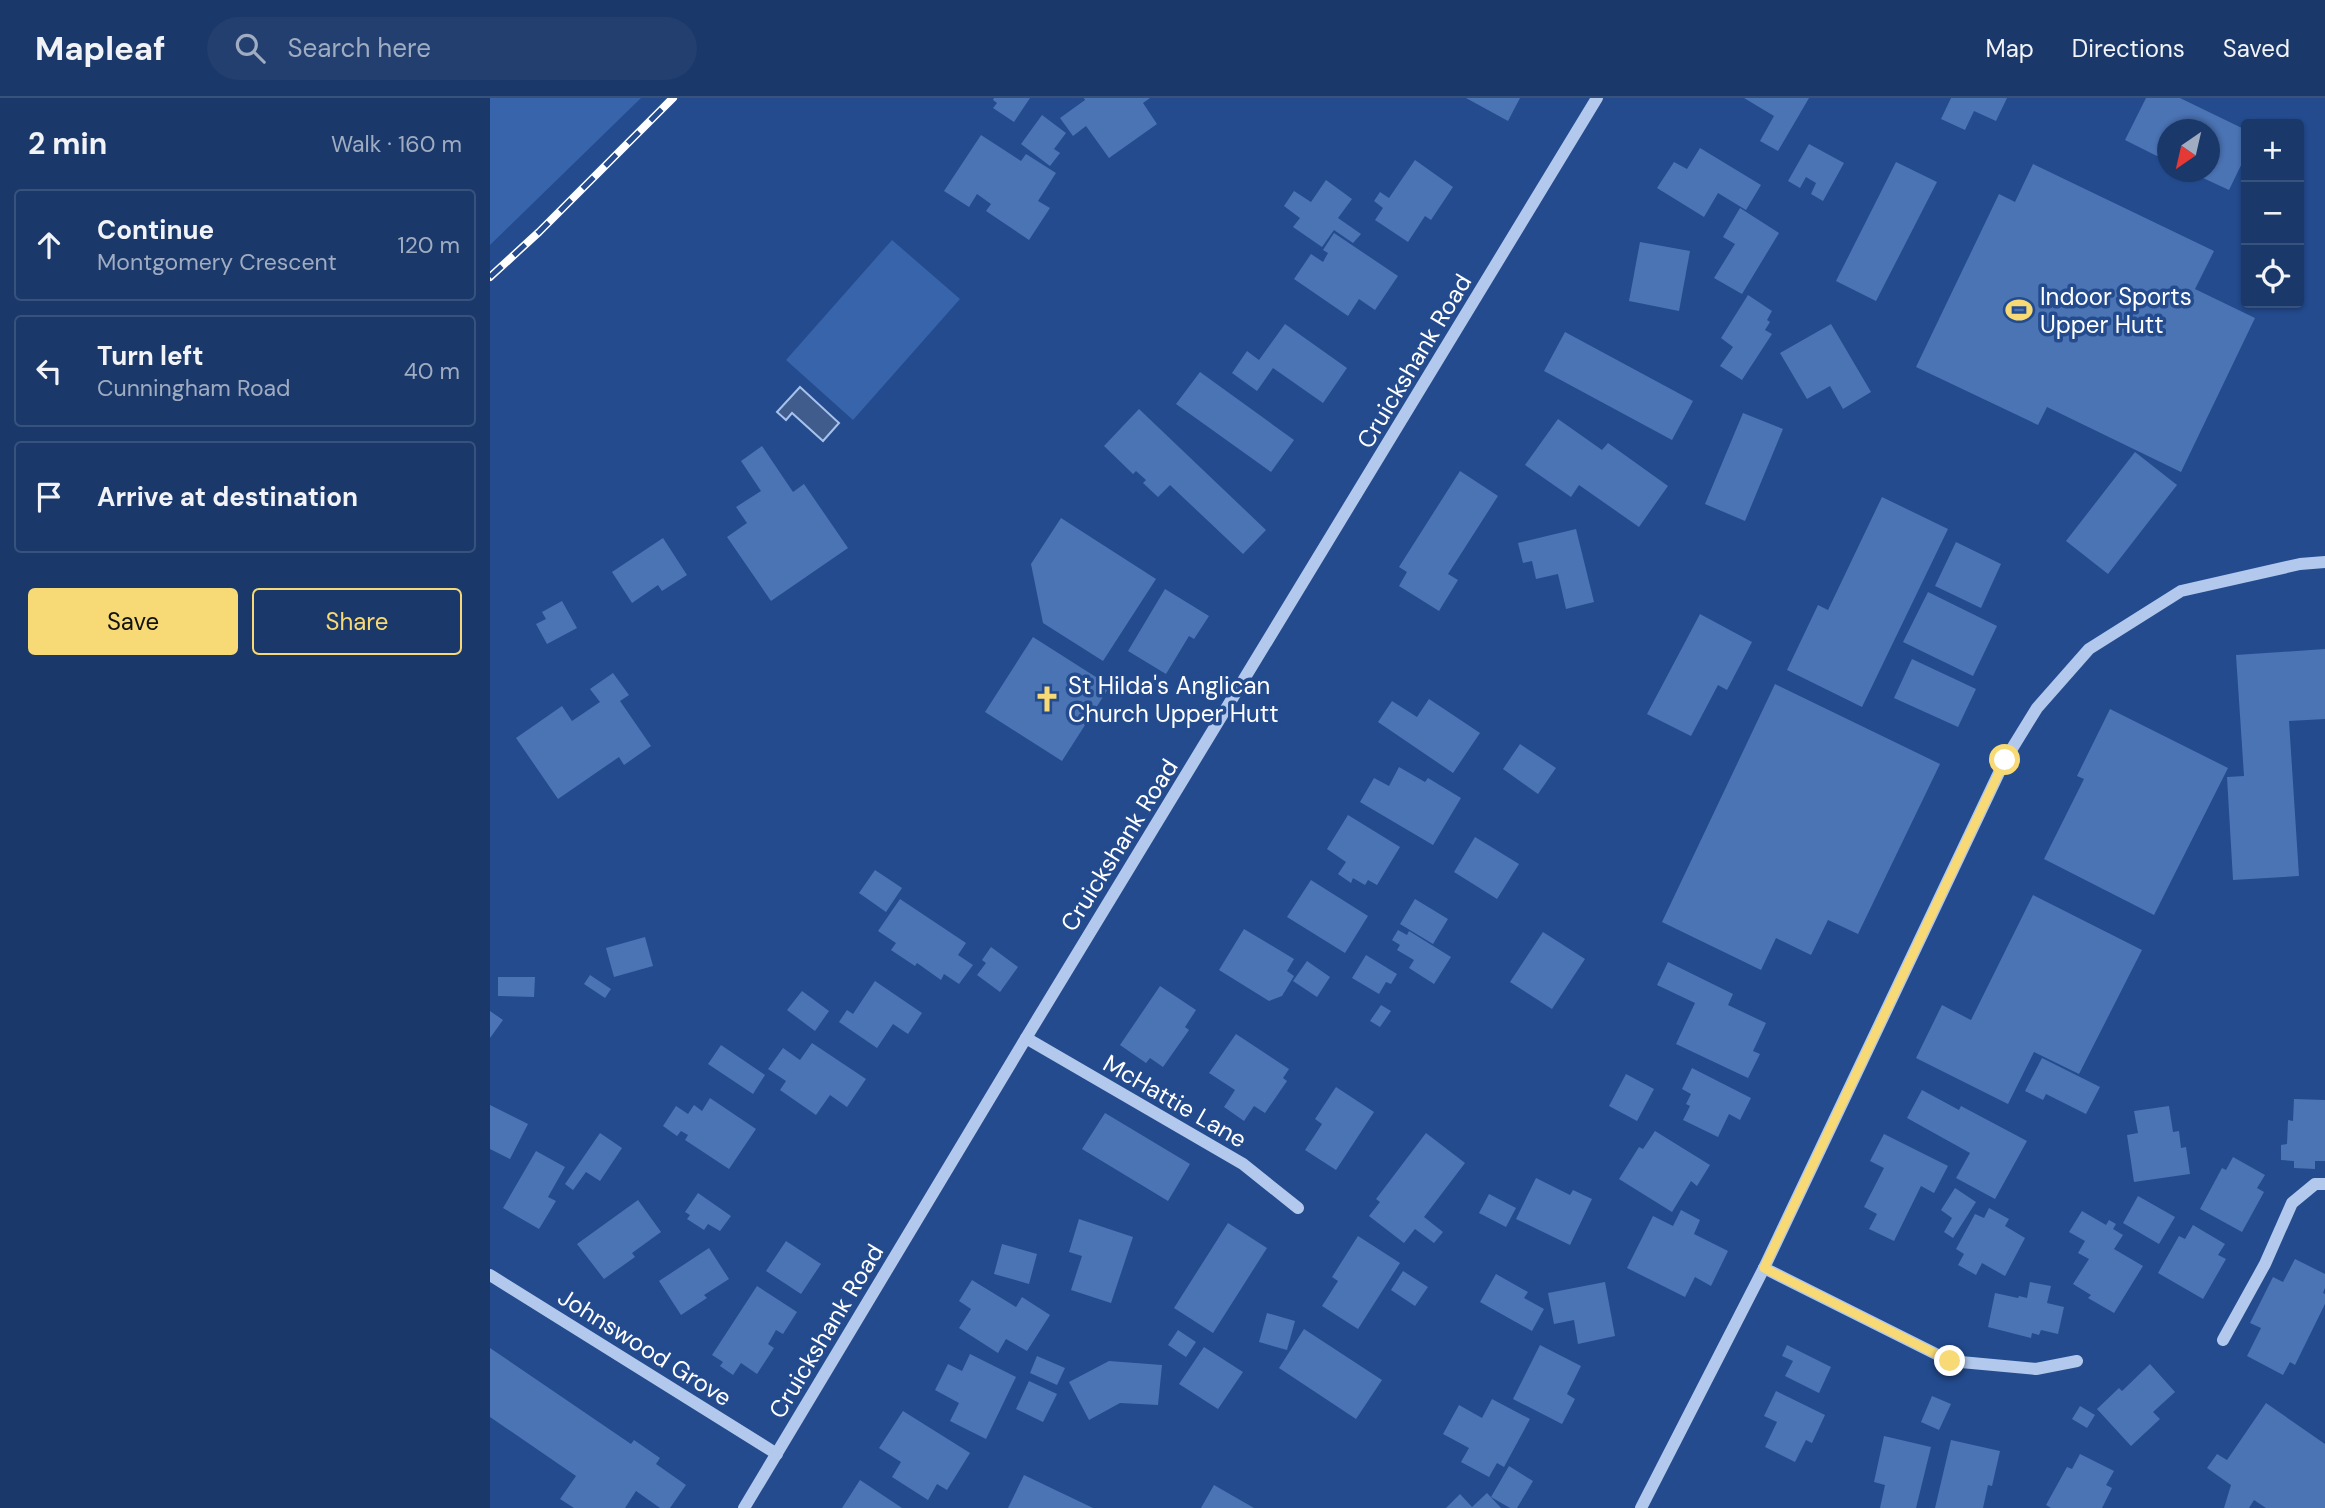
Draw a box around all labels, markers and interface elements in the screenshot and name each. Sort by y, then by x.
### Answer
search box [207,17,697,80]
text: Mapleaf [35,27,165,70]
icon: search [231,29,269,67]
text: Search here [287,31,431,65]
text: Map [1986,33,2034,64]
text: Directions [2072,33,2185,64]
text: Saved [2223,33,2290,64]
north arrow [2157,119,2220,182]
map controls [2241,119,2304,308]
button: + [2241,119,2304,182]
text: 2 min [28,124,107,163]
text: Walk · 160 m [331,129,462,159]
button: − [2241,182,2304,245]
text: Continue [97,213,214,247]
icon: ahead [30,226,68,264]
text: 120 m [397,230,460,260]
button: locate [2241,245,2304,308]
text: Montgomery Crescent [97,247,337,277]
street label: Cruickshank Road [1350,268,1478,454]
place label: Indoor Sports Upper Hutt [2040,281,2192,340]
sports icon: Indoor Sports Upper Hutt [2004,295,2034,325]
text: Turn left [97,339,204,373]
icon: left [30,352,68,390]
text: 40 m [404,356,460,386]
text: Cunningham Road [97,373,291,403]
icon: arrive [30,478,68,516]
text: Arrive at destination [97,480,358,514]
button: Save [28,588,238,655]
button: Share [252,588,462,655]
place label: St Hilda's Anglican Church Upper Hutt [1068,670,1279,729]
church icon: St Hilda's Anglican Church Upper Hutt [1032,684,1062,714]
route start [1989,744,2020,775]
street label: Cruickshank Road [1053,753,1185,937]
street label: McHattie Lane [1098,1047,1252,1155]
street label: Cruickshank Road [762,1238,890,1424]
street label: Johnswood Grove [552,1281,738,1413]
route end [1934,1345,1965,1376]

